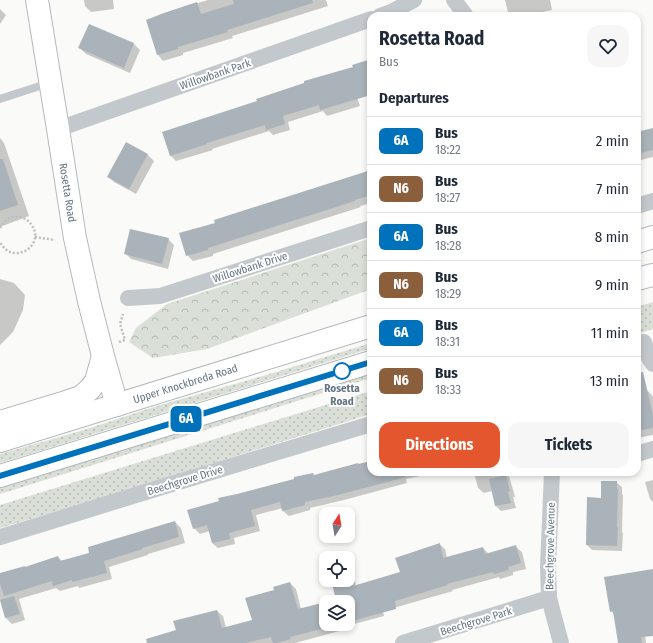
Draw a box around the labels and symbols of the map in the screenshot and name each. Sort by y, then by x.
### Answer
street label: Willowbank Park [178,56,253,93]
street label: Rosetta Road [56,162,78,223]
street label: Willowbank Drive [211,249,289,286]
street label: Upper Knockbreda Road [132,362,239,406]
marker: Rosetta Road [333,362,351,380]
place label: Rosetta Road [324,382,360,408]
line badge: 6A [168,406,204,432]
street label: Beechgrove Drive [146,463,224,498]
street label: Beechgrove Avenue [543,502,558,590]
north arrow [319,507,355,543]
street label: Beechgrove Park [439,604,514,639]

